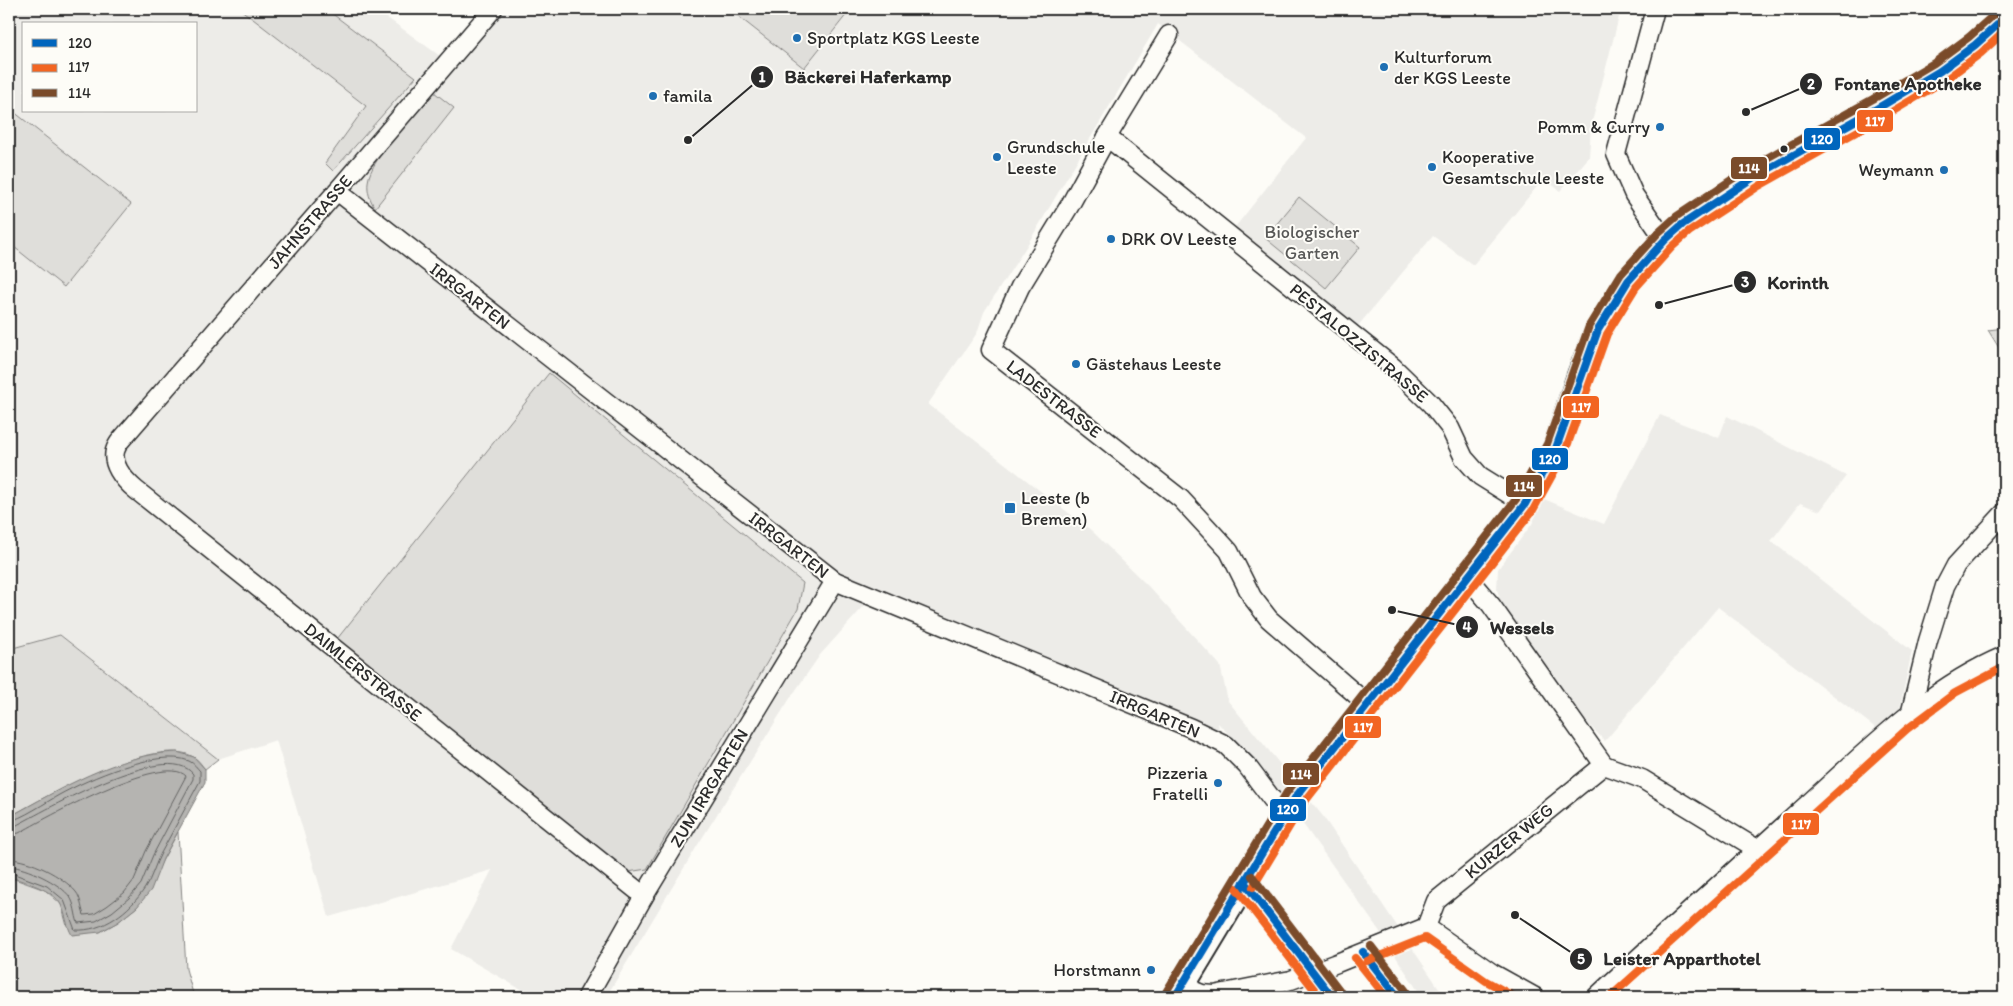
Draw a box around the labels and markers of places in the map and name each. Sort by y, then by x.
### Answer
place label: Sportplatz KGS Leeste [807,27,980,49]
marker: Sportplatz KGS Leeste [791,32,803,44]
place label: Kulturforum der KGS Leeste [1394,46,1511,89]
callout: Bäckerei Haferkamp [750,60,962,94]
marker: Kulturforum der KGS Leeste [1378,61,1390,73]
callout: Fontane Apotheke [1799,67,1991,101]
place label: famila [663,85,713,107]
marker: famila [647,90,659,102]
place label: Pomm & Curry [1538,116,1651,138]
marker: Pomm & Curry [1654,121,1666,133]
place label: Grundschule Leeste [1007,136,1105,179]
unlabelled marker [1779,144,1789,154]
place label: Kooperative Gesamtschule Leeste [1442,146,1604,189]
marker: Grundschule Leeste [991,151,1003,163]
place label: Weymann [1858,159,1934,181]
marker: Kooperative Gesamtschule Leeste [1426,161,1438,173]
marker: Weymann [1938,164,1950,176]
place label: DRK OV Leeste [1121,228,1237,250]
marker: DRK OV Leeste [1105,233,1117,245]
callout: Korinth [1732,265,1839,299]
place label: Gästehaus Leeste [1086,353,1221,375]
marker: Gästehaus Leeste [1070,358,1082,370]
place label: Leeste (b Bremen) [1021,487,1090,530]
marker: Leeste (b Bremen) [1003,501,1017,515]
callout: Wessels [1454,610,1564,644]
place label: Pizzeria Fratelli [1147,762,1209,805]
marker: Pizzeria Fratelli [1212,777,1224,789]
callout: Leister Apparthotel [1569,942,1771,976]
place label: Horstmann [1054,959,1141,981]
marker: Horstmann [1145,964,1157,976]

